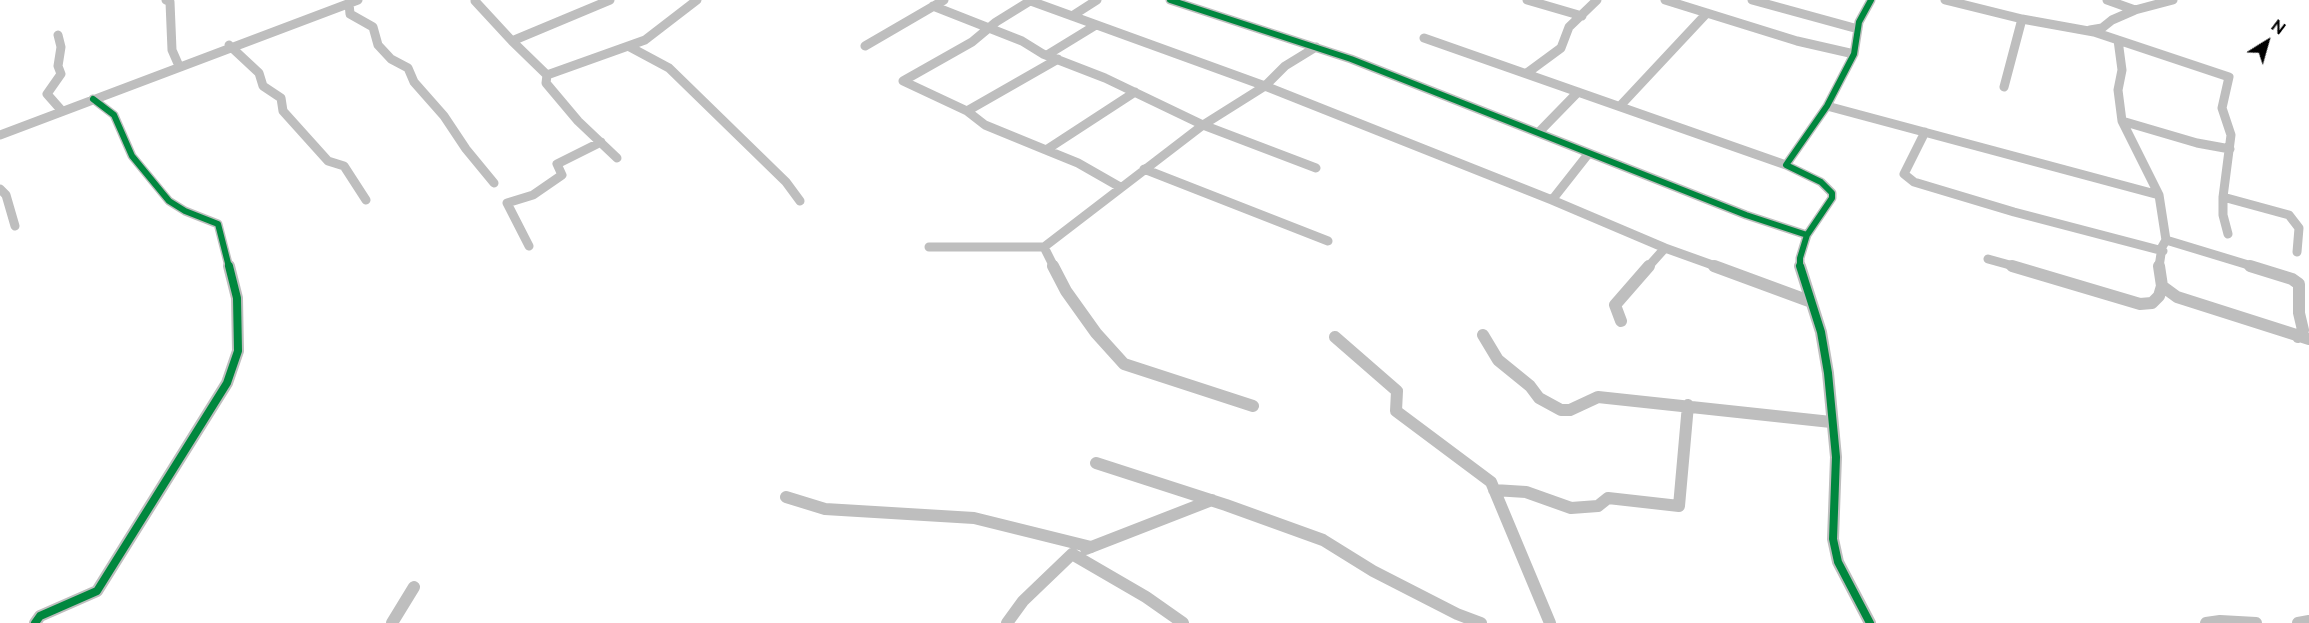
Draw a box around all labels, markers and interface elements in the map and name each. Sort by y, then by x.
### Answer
north arrow [2237,12,2297,72]
text: N [2268,16,2289,38]

